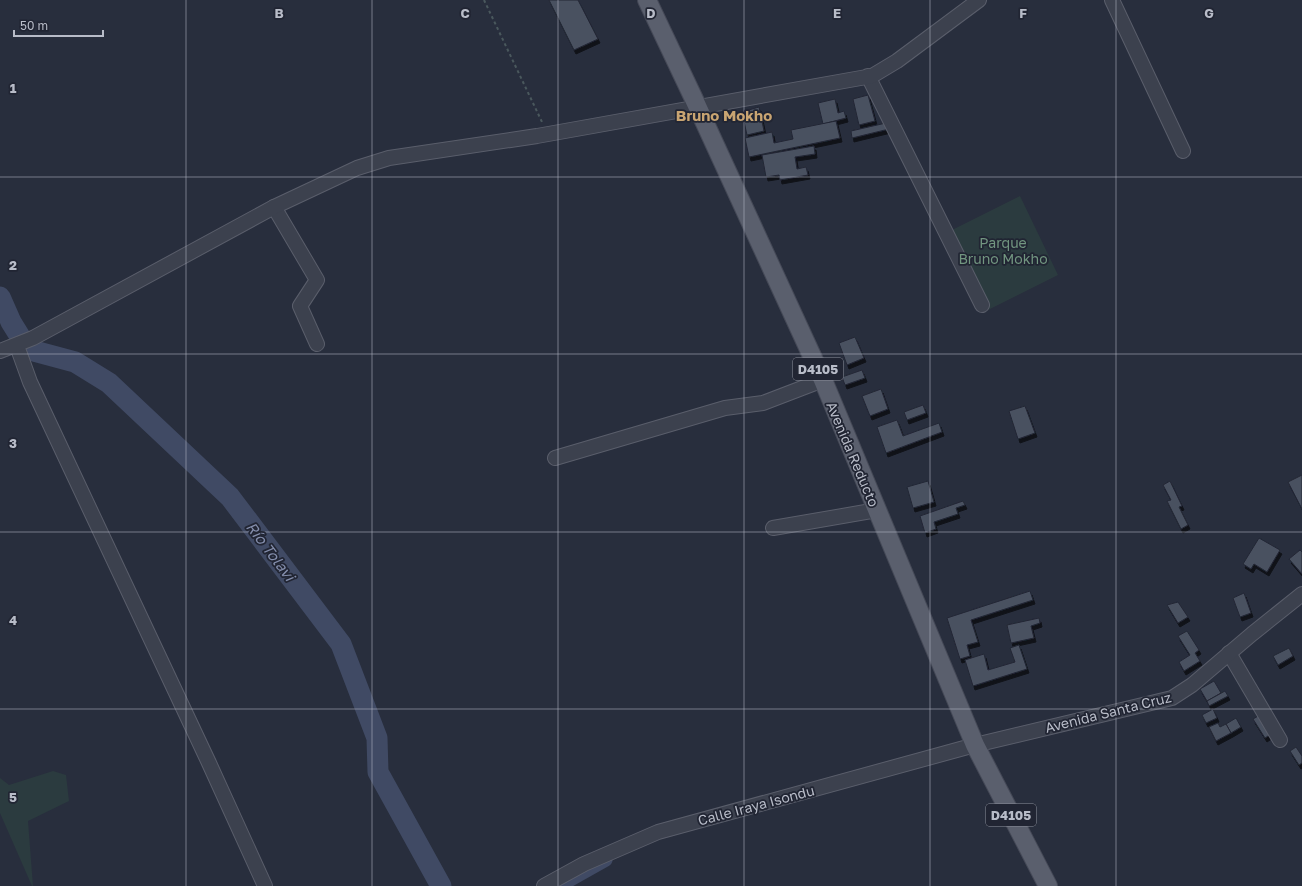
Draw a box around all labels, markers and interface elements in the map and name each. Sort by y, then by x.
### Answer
text: B [274,5,284,21]
text: C [460,5,470,21]
text: D [646,5,656,21]
text: E [833,5,841,21]
text: F [1019,5,1027,21]
text: G [1204,5,1214,21]
scale bar [14,12,103,38]
text: 50 m [20,18,48,33]
text: 1 [10,80,17,96]
district label: Bruno Mokho [676,106,772,124]
park label: Parque Bruno Mokho [958,234,1048,267]
text: 2 [9,257,17,273]
road number: D4105 [793,358,843,380]
street label: Avenida Reducto [823,399,883,509]
text: 3 [9,435,17,451]
water label: Río Tolavi [243,518,300,586]
text: 4 [9,612,17,628]
street label: Avenida Santa Cruz [1043,688,1173,736]
street label: Calle Iraya Isondu [696,781,816,829]
text: 5 [9,789,17,805]
road number: D4105 [986,804,1036,826]

